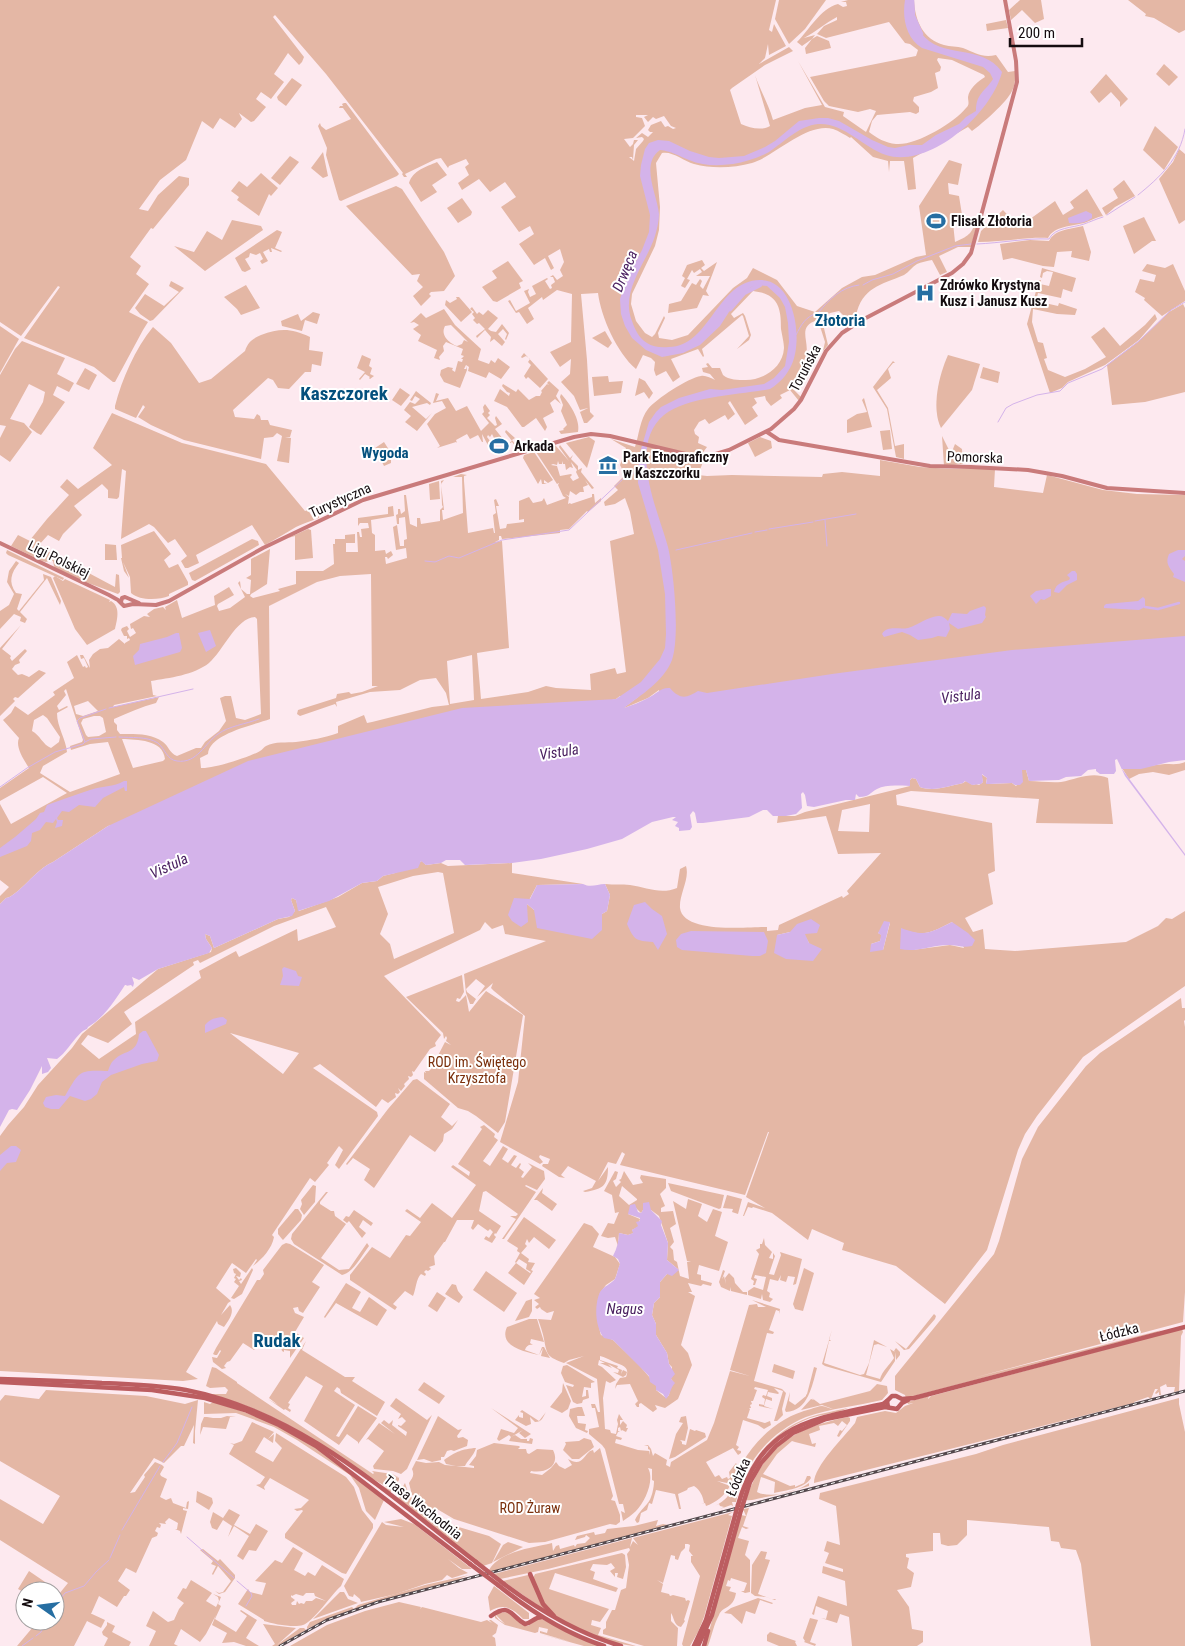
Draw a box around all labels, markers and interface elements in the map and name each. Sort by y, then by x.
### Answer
scale bar [1010,15,1082,47]
text: 200 m [1018,24,1055,42]
sports icon: Flisak Złotoria [925,210,947,232]
place label: Flisak Złotoria [951,213,1032,229]
water label: Drwęca [609,248,641,294]
place label: Zdrówko Krystyna Kusz i Janusz Kusz [940,277,1047,309]
hospital icon: Zdrówko Krystyna Kusz i Janusz Kusz [914,282,936,304]
district label: Złotoria [815,311,866,330]
street label: Toruńska [786,342,824,394]
district label: Kaszczorek [300,382,389,405]
sports icon: Arkada [488,435,510,457]
place label: Arkada [514,438,554,454]
district label: Wygoda [361,444,409,462]
street label: Pomorska [947,448,1003,466]
place label: Park Etnograficzny w Kaszczorku [623,449,729,481]
museum icon: Park Etnograficzny w Kaszczorku [597,454,619,476]
street label: Turystyczna [307,479,373,521]
street label: Ligi Polskiej [26,537,92,581]
water label: Vistula [940,685,982,707]
water label: Vistula [538,740,580,764]
water label: Vistula [147,849,191,883]
park label: ROD im. Świętego Krzysztofa [428,1053,526,1086]
water label: Nagus [607,1300,644,1318]
street label: Łódzka [1098,1319,1140,1345]
district label: Rudak [253,1329,302,1352]
street label: Łódzka [723,1456,753,1498]
street label: Trasa Wschodnia [381,1472,465,1542]
park label: ROD Żuraw [500,1500,560,1516]
north arrow [15,1581,65,1631]
text: N [19,1597,36,1609]

